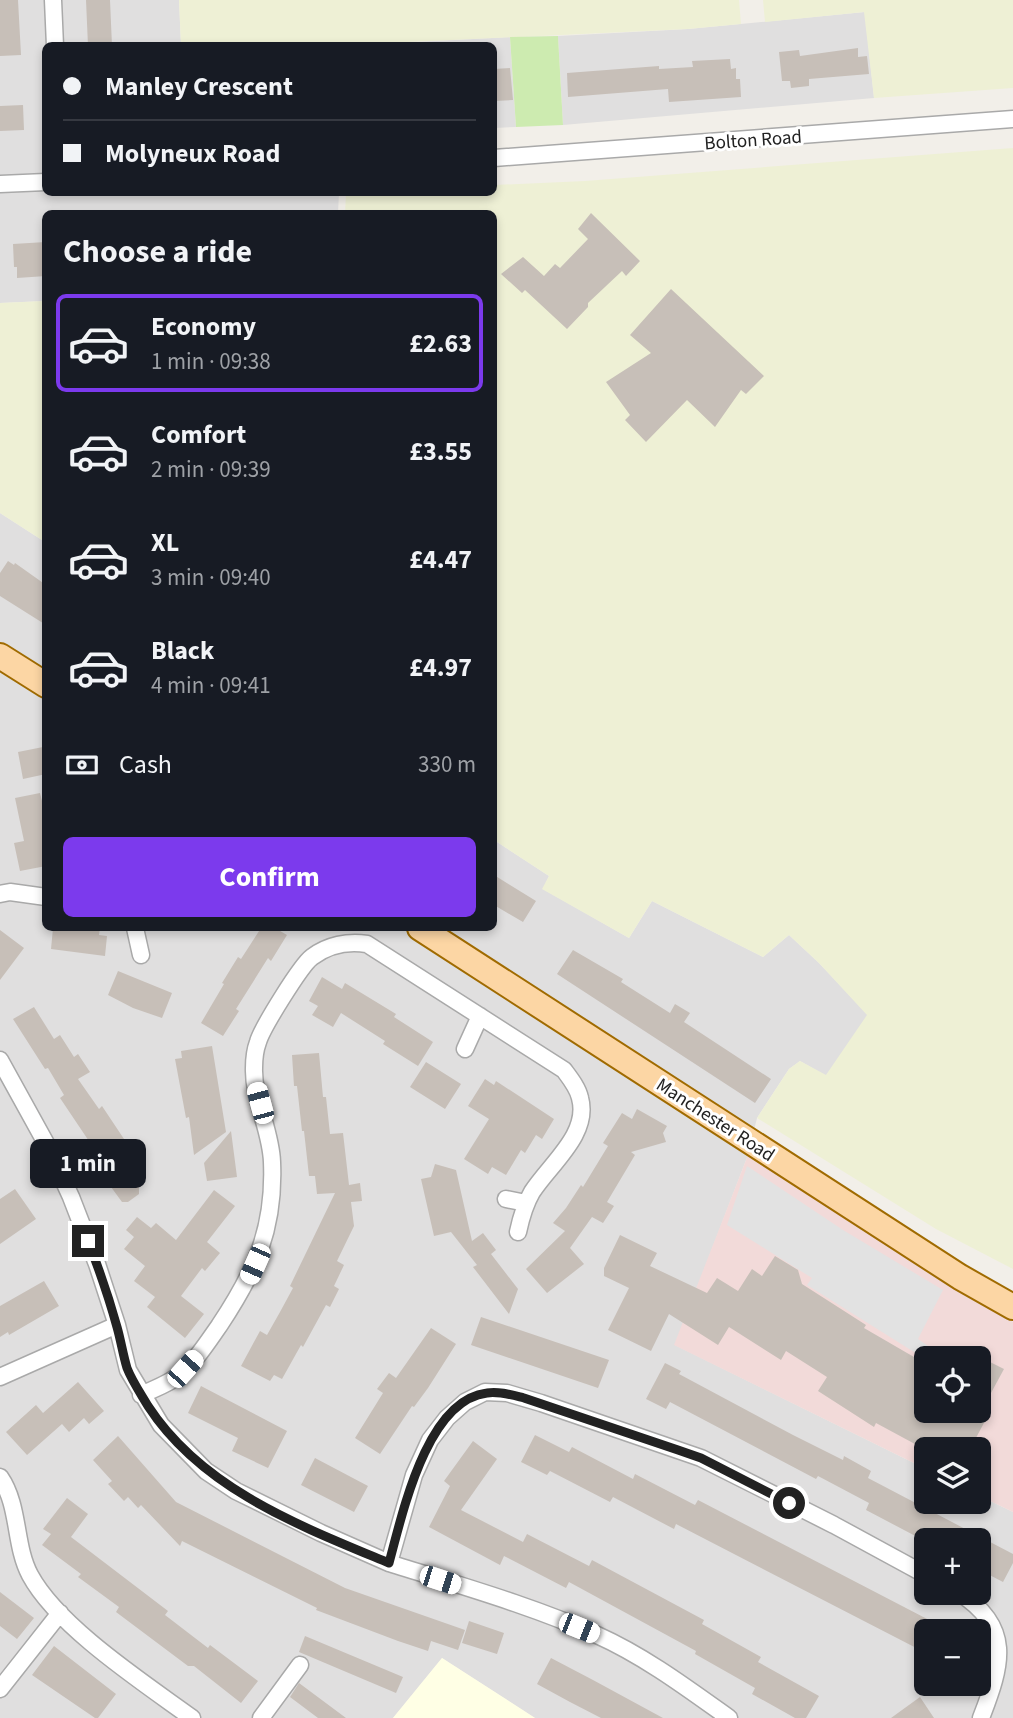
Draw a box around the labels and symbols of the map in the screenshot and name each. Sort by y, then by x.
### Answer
street label: Bolton Road [703,124,803,157]
street label: Manchester Road [651,1072,780,1169]
car [245,1080,276,1126]
callout: 1 min [30,1140,146,1188]
route end [72,1225,104,1257]
car [237,1241,274,1287]
car [164,1346,207,1392]
route start [773,1487,805,1519]
car [417,1564,464,1596]
car [556,1610,603,1646]

